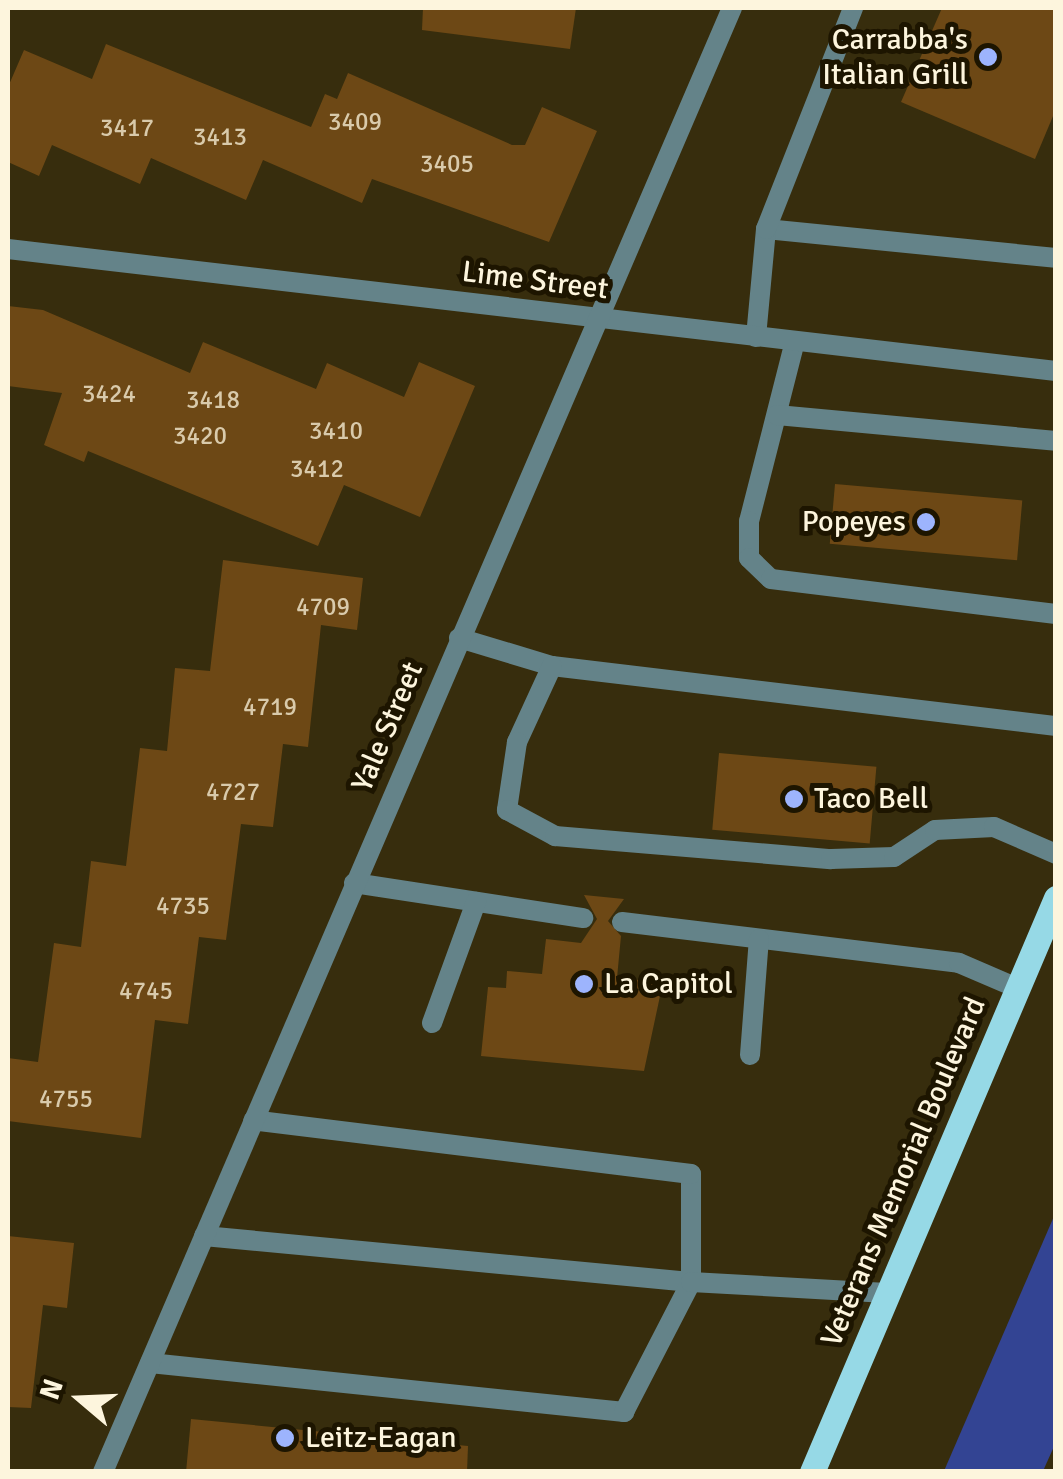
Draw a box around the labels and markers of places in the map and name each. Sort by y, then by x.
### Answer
place label: Carrabba's Italian Grill [822,22,968,92]
marker: Carrabba's Italian Grill [977,46,999,68]
place label: Popeyes [802,504,906,540]
marker: Popeyes [915,511,937,533]
place label: Taco Bell [814,781,928,817]
marker: Taco Bell [783,788,805,810]
place label: La Capitol [604,966,733,1002]
marker: La Capitol [573,973,595,995]
place label: Leitz-Eagan [305,1420,457,1456]
marker: Leitz-Eagan [274,1427,296,1449]

